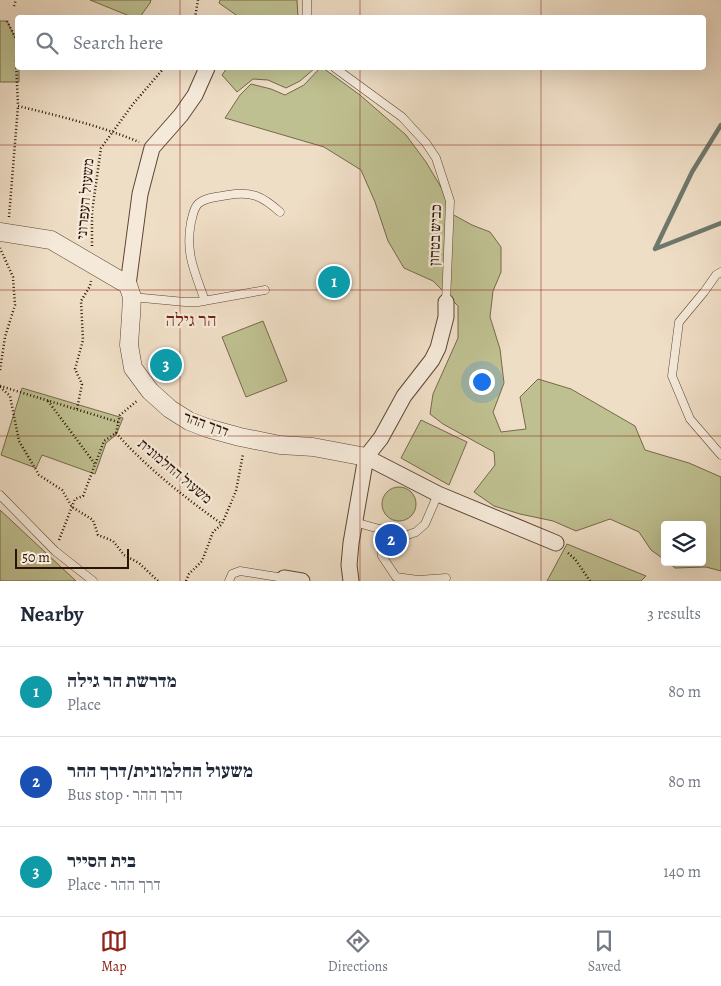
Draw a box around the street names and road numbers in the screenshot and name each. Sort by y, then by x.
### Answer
street label: משעול העפרוני [71,158,99,240]
street label: כביש בטחון [424,204,446,266]
street label: דרך ההר [180,407,232,442]
street label: משעול החלמונית [133,434,217,508]

